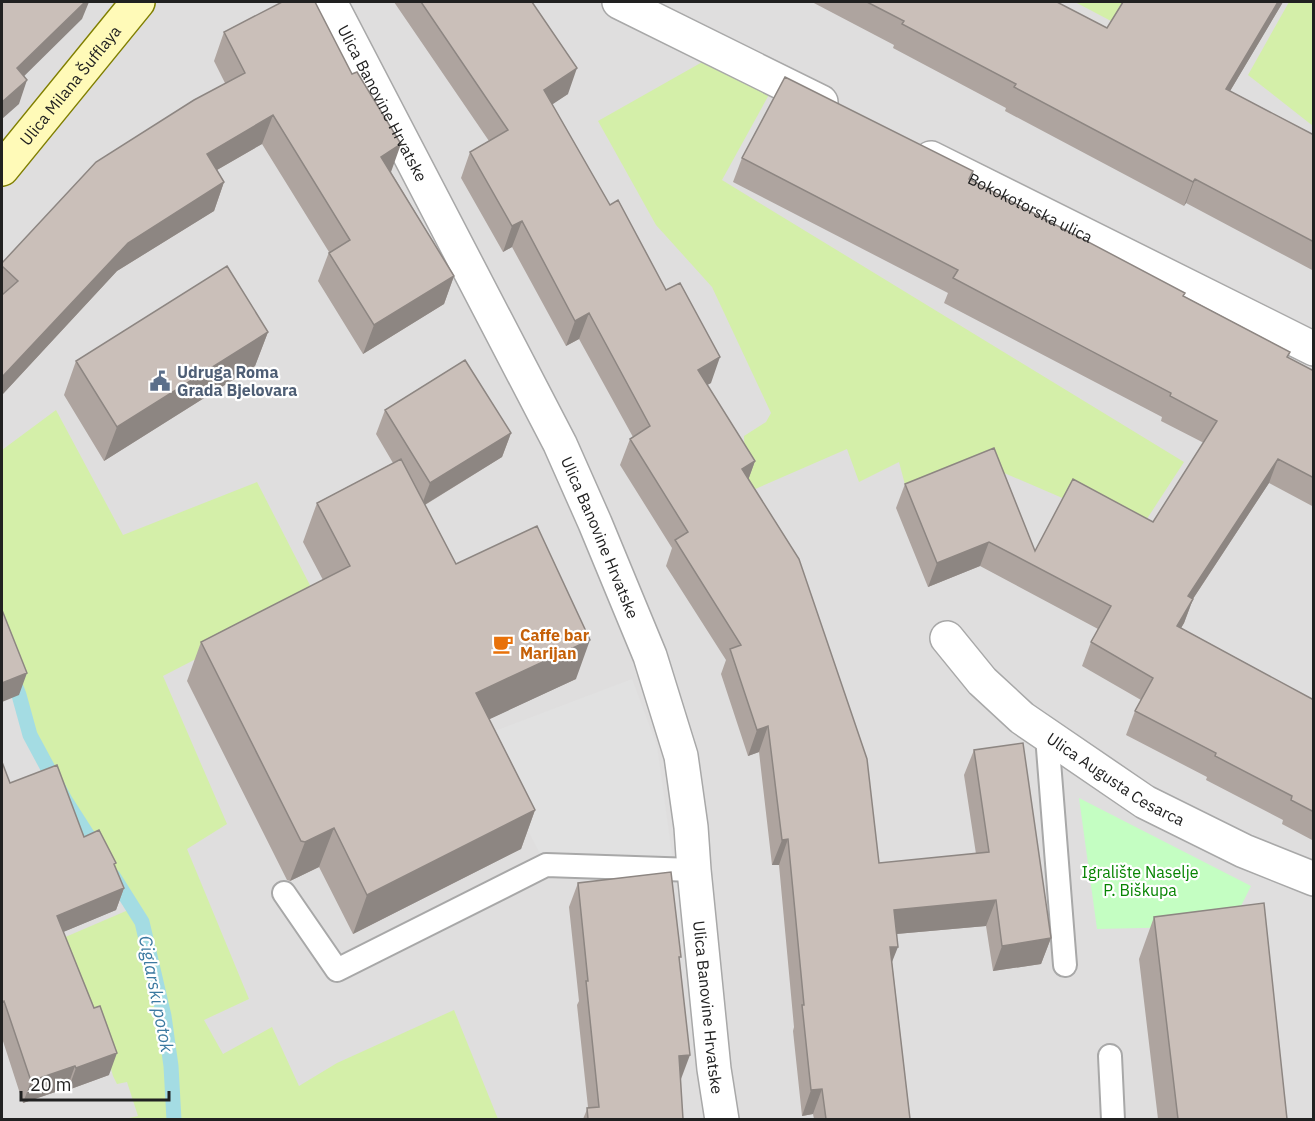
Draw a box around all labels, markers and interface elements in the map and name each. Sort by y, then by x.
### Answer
street label: Ulica Milana Šufflaya [15,21,125,149]
street label: Ulica Banovine Hrvatske [334,21,432,185]
street label: Bokokotorska ulica [965,168,1096,247]
place label: Udruga Roma Grada Bjelovara [177,362,297,400]
public building icon: Udruga Roma Grada Bjelovara [148,369,172,393]
street label: Ulica Banovine Hrvatske [557,453,643,622]
place label: Caffe bar Marijan [520,625,590,663]
cafe icon: Caffe bar Marijan [491,632,515,656]
street label: Ulica Augusta Cesarca [1043,728,1188,830]
park label: Igralište Naselje P. Biškupa [1082,862,1199,900]
street label: Ulica Banovine Hrvatske [689,920,728,1095]
water label: Ciglarski potok [134,934,179,1055]
scale bar [21,1064,170,1102]
text: 20 m [30,1073,72,1096]

